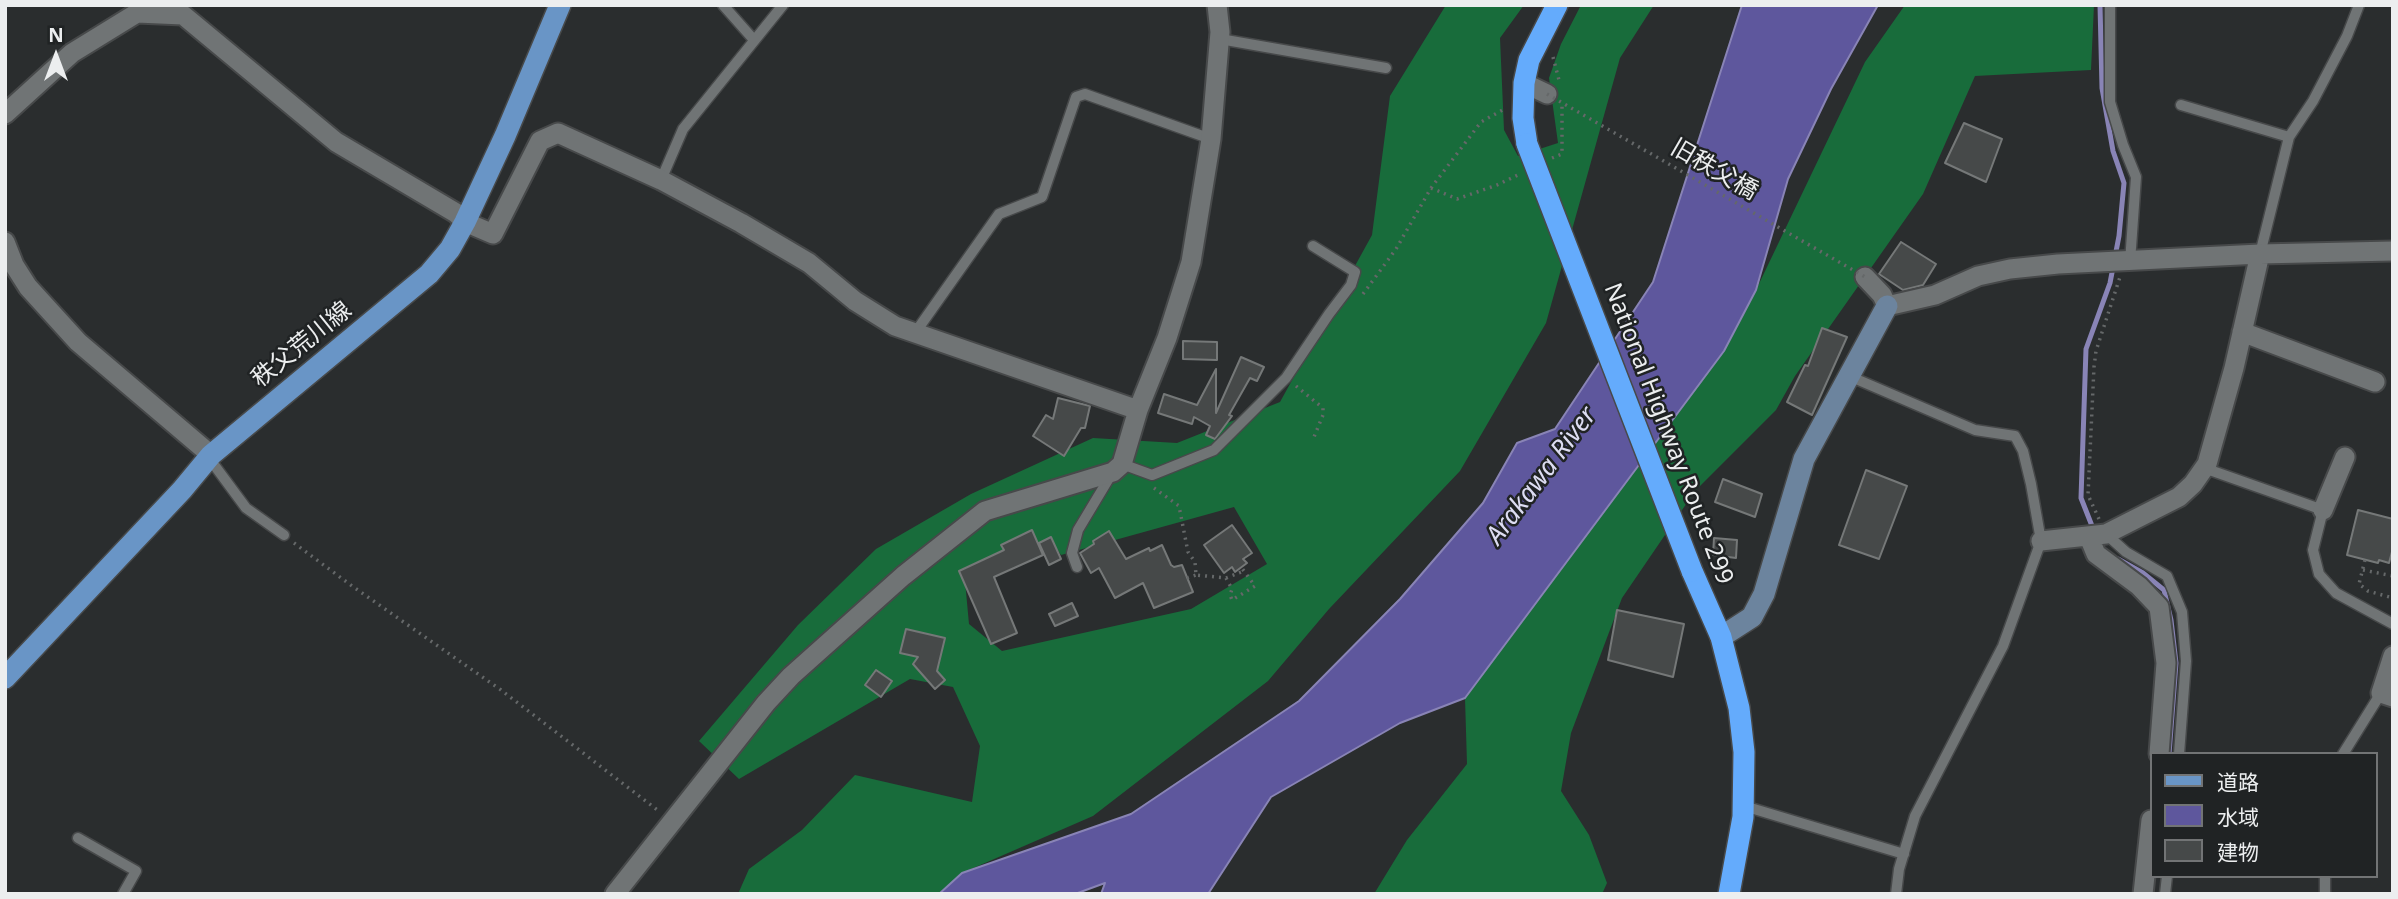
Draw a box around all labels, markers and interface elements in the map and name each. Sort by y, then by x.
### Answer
north arrow [21,21,91,91]
text: N [48,22,64,48]
street label: 旧秩父橋 [1665,134,1763,206]
street label: National Highway Route 299 [1597,279,1739,589]
street label: 秩父荒川線 [246,296,358,394]
water label: Arakawa River [1480,401,1604,551]
legend [2150,752,2377,878]
text: 道路 [2217,768,2259,796]
text: 水域 [2217,803,2259,831]
text: 建物 [2217,838,2259,866]

